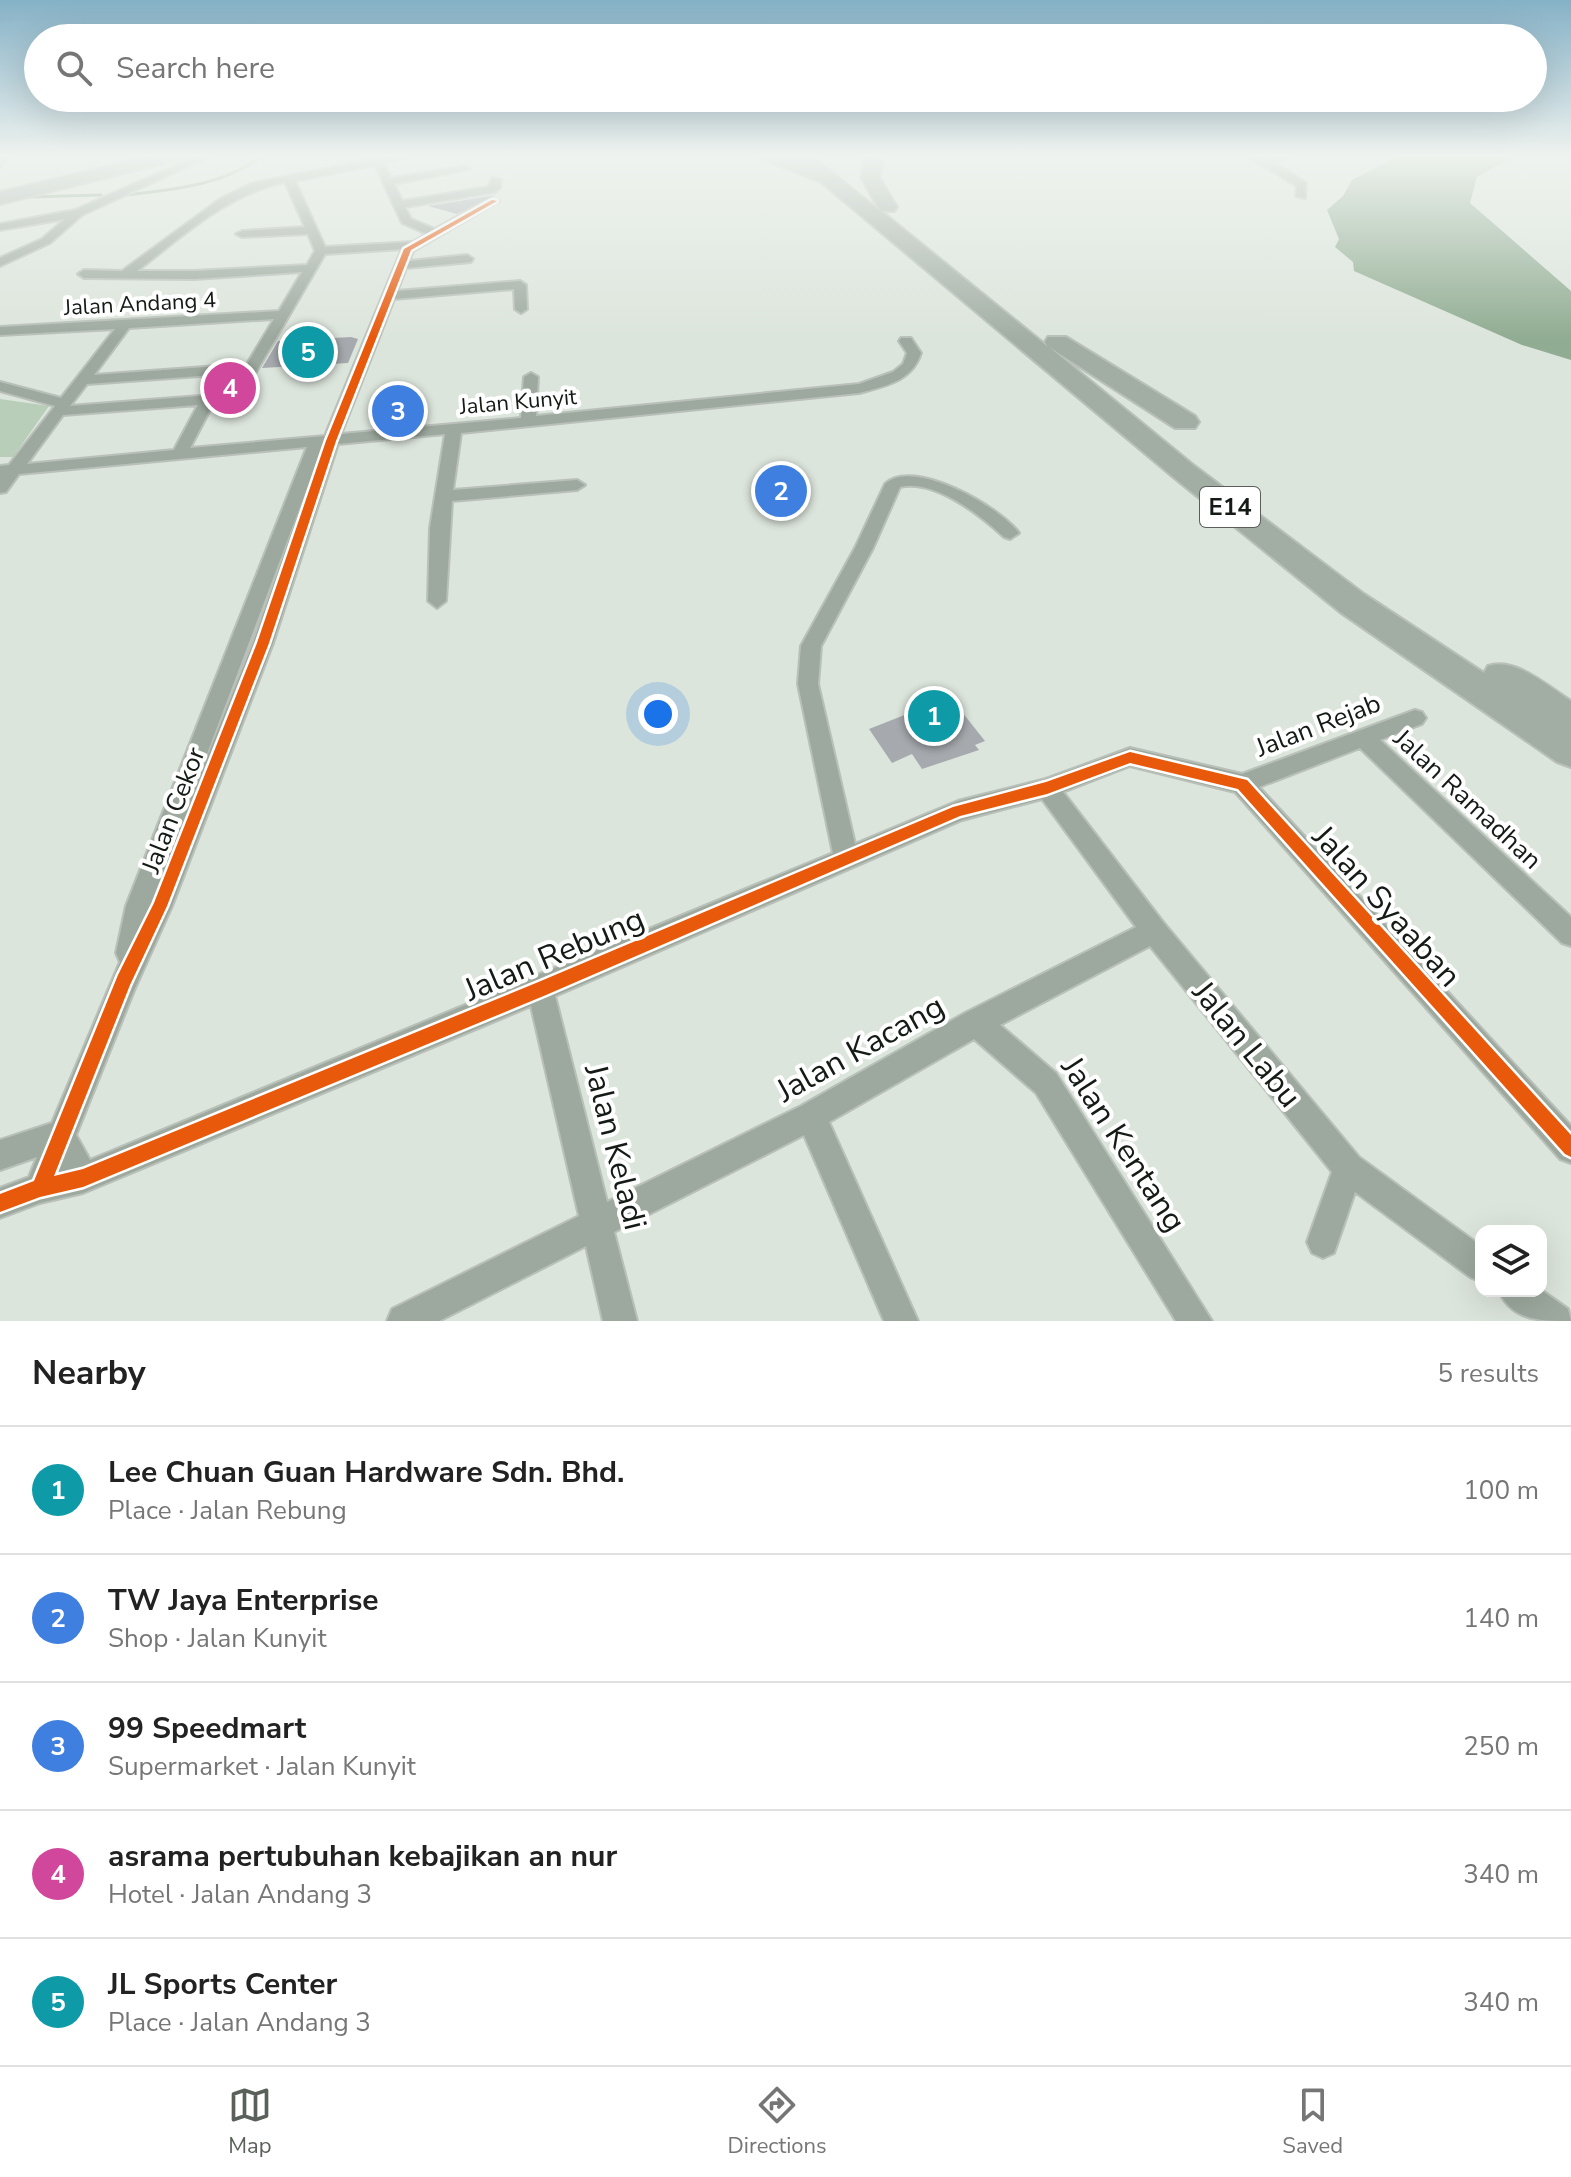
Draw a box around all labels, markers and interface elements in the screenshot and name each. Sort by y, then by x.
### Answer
search box [24,24,1547,112]
icon: search [52,46,96,90]
text: Search here [116,48,275,89]
street label: Jalan Andang 4 [62,285,217,323]
pin: 5 [282,322,334,382]
pin: 4 [204,358,256,418]
pin: 3 [372,381,424,441]
street label: Jalan Kunyit [457,382,578,422]
pin: 2 [755,461,807,521]
road number: E14 [1200,487,1260,527]
pin: 1 [908,686,960,746]
street label: Jalan Rejab [1250,686,1386,766]
your location [638,694,678,734]
street label: Jalan Ramadhan [1385,721,1549,877]
street label: Jalan Cekor [133,742,214,879]
street label: Jalan Syaaban [1302,816,1471,996]
street label: Jalan Rebung [457,897,651,1012]
street label: Jalan Labu [1182,971,1311,1117]
street label: Jalan Kacang [768,985,952,1113]
street label: Jalan Kentang [1051,1048,1196,1240]
street label: Jalan Keladi [574,1059,657,1234]
map controls [1475,1225,1547,1297]
button: layers [1475,1225,1547,1297]
text: Nearby [32,1350,146,1396]
text: 5 results [1438,1356,1539,1391]
text: Lee Chuan Guan Hardware Sdn. Bhd. [108,1452,625,1493]
text: 1 [50,1473,66,1508]
text: 100 m [1463,1473,1539,1508]
text: Place · Jalan Rebung [108,1493,347,1528]
text: TW Jaya Enterprise [108,1580,379,1621]
text: 2 [50,1601,66,1636]
text: 140 m [1463,1601,1539,1636]
text: Shop · Jalan Kunyit [108,1621,327,1656]
text: 99 Speedmart [108,1708,306,1749]
text: 3 [50,1729,66,1764]
text: 250 m [1463,1729,1539,1764]
text: Supermarket · Jalan Kunyit [108,1749,416,1784]
text: asrama pertubuhan kebajikan an nur [108,1836,617,1877]
text: 4 [50,1857,66,1892]
text: 340 m [1463,1857,1539,1892]
text: Hotel · Jalan Andang 3 [108,1877,372,1912]
text: JL Sports Center [108,1964,337,2005]
text: 5 [50,1985,66,2020]
text: 340 m [1463,1985,1539,2020]
text: Place · Jalan Andang 3 [108,2005,371,2040]
tab: Map [228,2083,272,2161]
tab: Directions [728,2083,827,2161]
tab: Saved [1282,2083,1343,2161]

